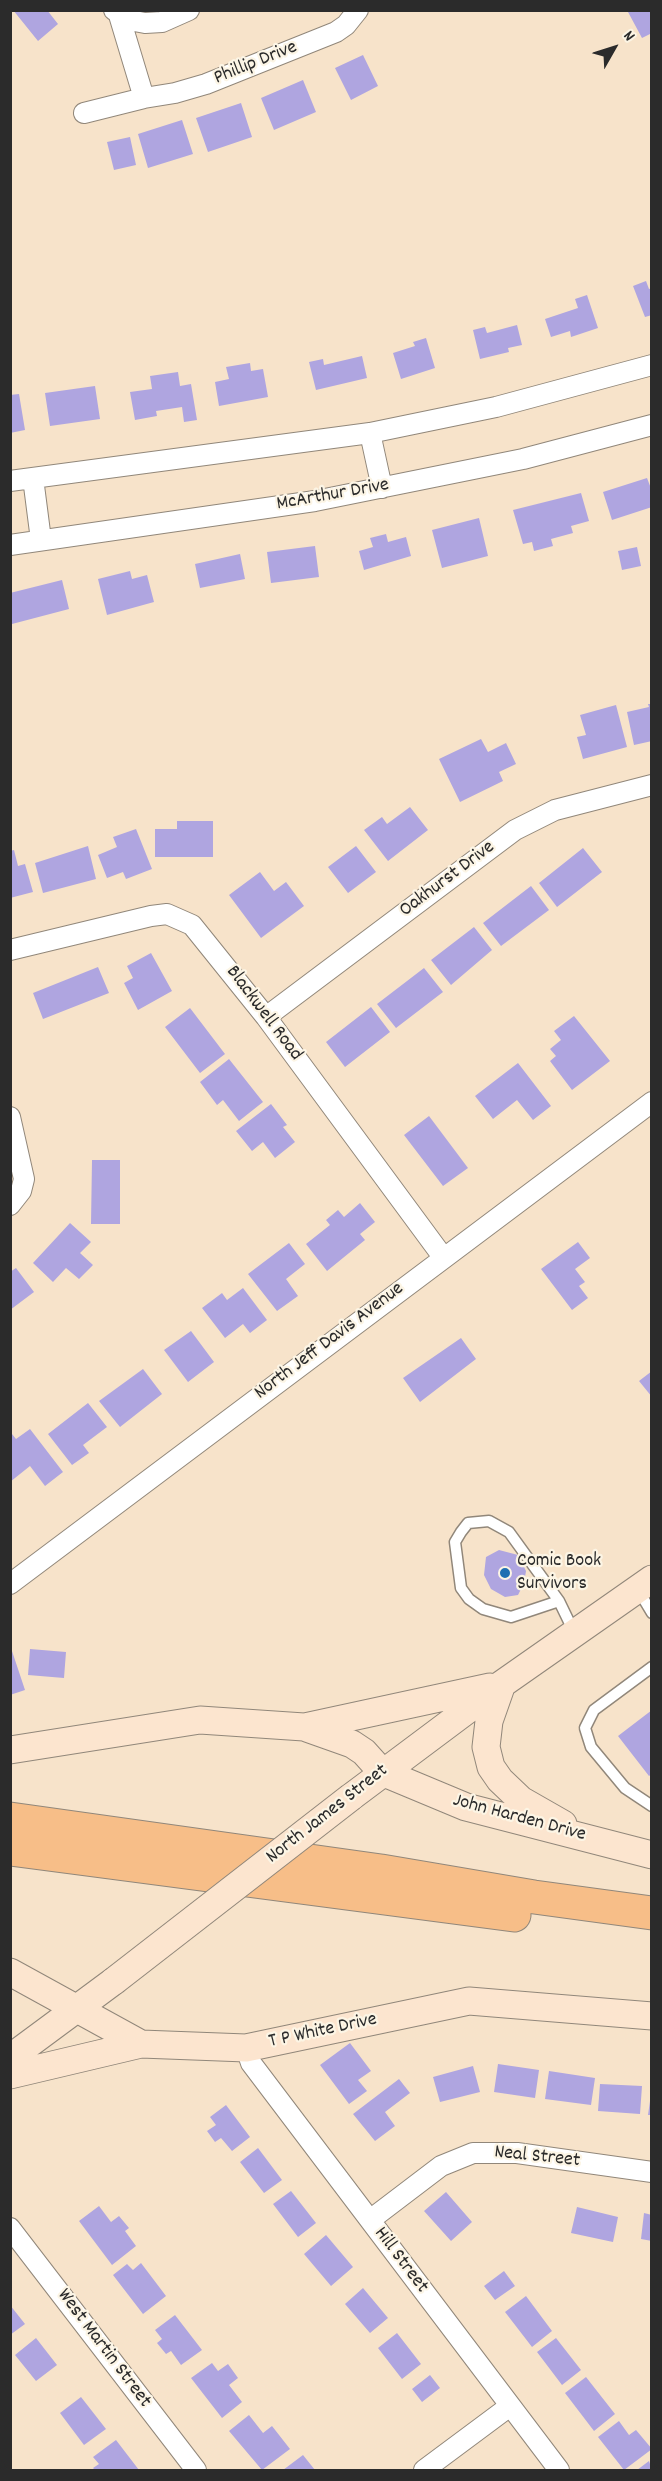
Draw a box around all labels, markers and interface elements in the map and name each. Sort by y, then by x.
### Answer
north arrow [584,18,644,78]
text: N [617,26,640,47]
street label: Phillip Drive [211,36,301,92]
street label: McArthur Drive [275,474,391,518]
street label: Oakhurst Drive [396,836,500,924]
street label: Blackwell Road [219,962,307,1066]
street label: North Jeff Davis Avenue [251,1278,409,1406]
place label: Comic Book Survivors [517,1550,601,1597]
marker: Comic Book Survivors [498,1566,512,1580]
street label: North James Street [262,1760,394,1870]
street label: John Harden Drive [450,1790,588,1848]
street label: T P White Drive [267,2009,379,2055]
street label: Neal Street [493,2142,581,2174]
street label: Hill Street [367,2223,433,2299]
street label: West Martin Street [50,2285,156,2413]

